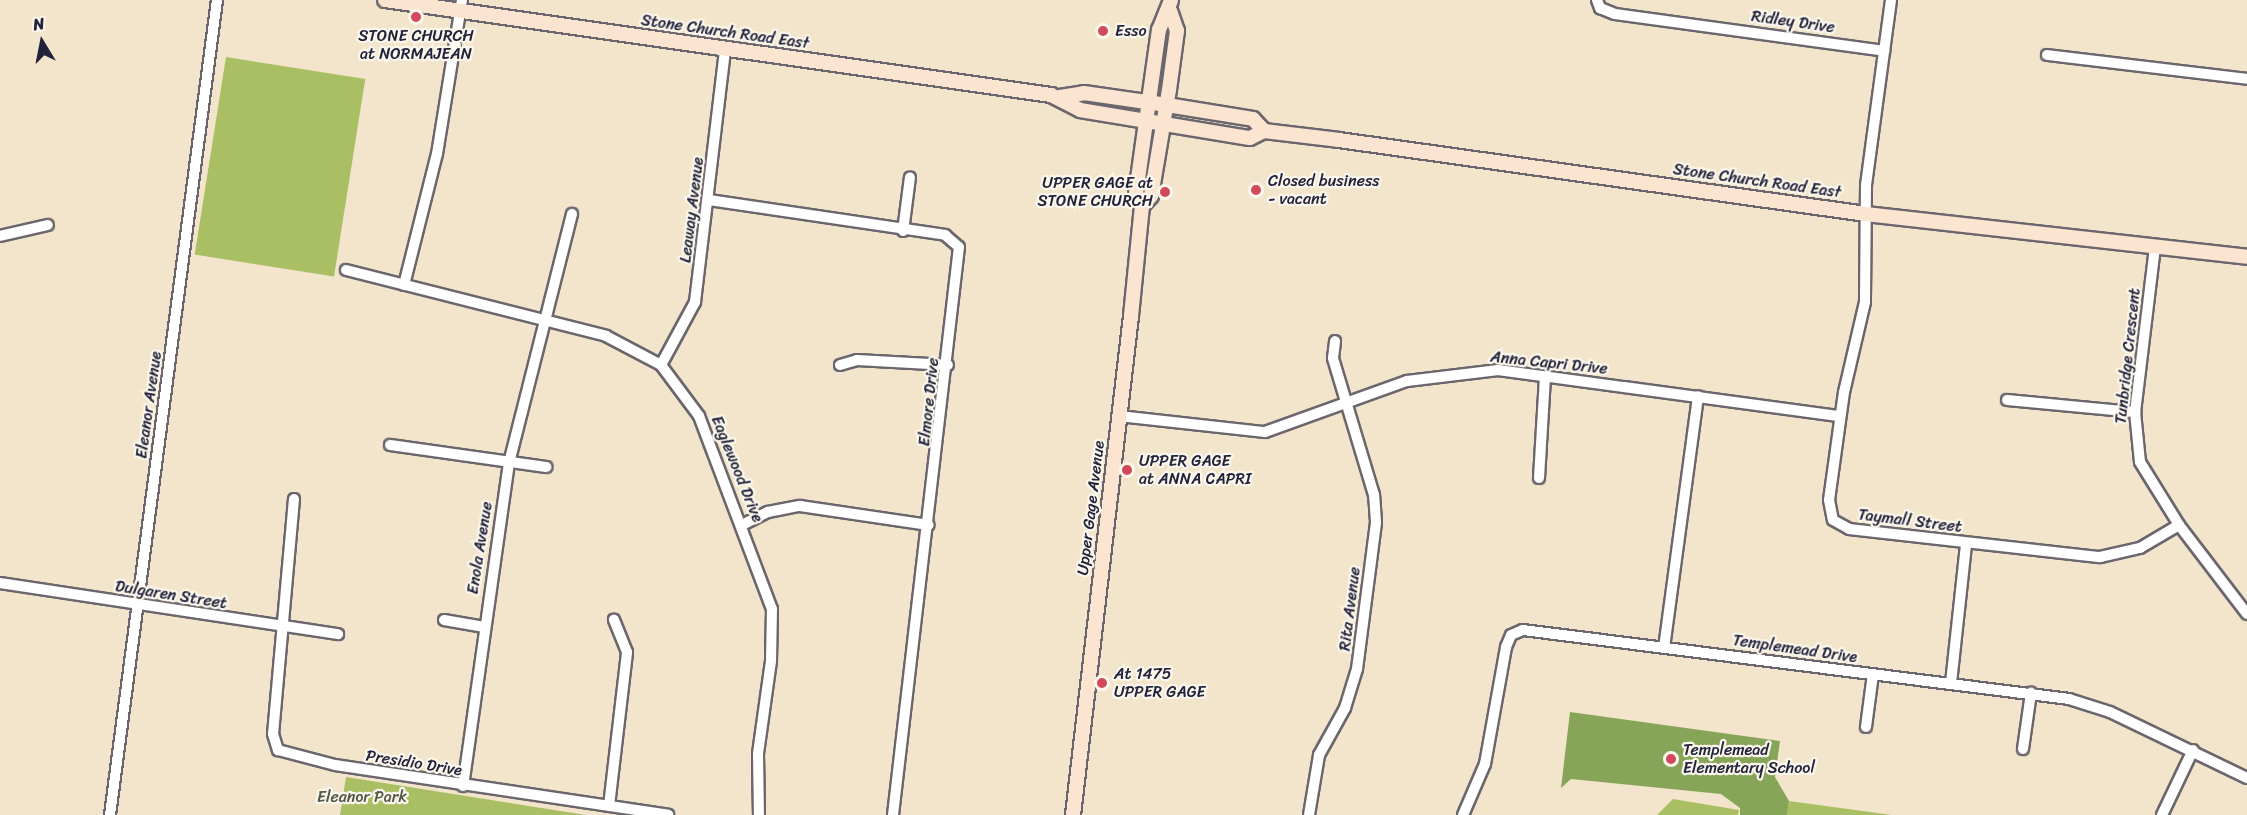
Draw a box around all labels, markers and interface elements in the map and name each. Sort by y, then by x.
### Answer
street label: Ridley Drive [1750,7,1836,37]
text: N [31,9,47,39]
marker: STONE CHURCH at NORMAJEAN [409,10,423,24]
street label: Stone Church Road East [640,11,810,53]
north arrow [12,12,72,72]
place label: Esso [1115,21,1147,41]
marker: Esso [1096,24,1110,38]
place label: STONE CHURCH at NORMAJEAN [358,26,474,64]
street label: Leaway Avenue [676,156,708,264]
street label: Stone Church Road East [1672,160,1842,202]
place label: Closed business - vacant [1268,171,1379,209]
place label: UPPER GAGE at STONE CHURCH [1037,173,1153,211]
marker: Closed business - vacant [1249,183,1263,197]
marker: UPPER GAGE at STONE CHURCH [1158,185,1172,199]
street label: Tunbridge Crescent [2111,287,2145,425]
street label: Anna Capri Drive [1489,347,1609,379]
street label: Eleanor Avenue [132,350,166,460]
street label: Elmore Drive [915,357,943,447]
street label: Eaglewood Drive [707,413,767,525]
street label: Upper Gage Avenue [1073,439,1109,577]
place label: UPPER GAGE at ANNA CAPRI [1139,451,1250,489]
marker: UPPER GAGE at ANNA CAPRI [1120,463,1134,477]
street label: Enola Avenue [463,500,497,596]
street label: Taymall Street [1857,505,1963,537]
street label: Rita Avenue [1335,566,1365,652]
street label: Dulgaren Street [114,577,228,613]
street label: Templemead Drive [1731,631,1859,667]
place label: At 1475 UPPER GAGE [1114,664,1206,702]
marker: At 1475 UPPER GAGE [1095,676,1109,690]
place label: Templemead Elementary School [1683,740,1815,778]
street label: Presidio Drive [364,746,464,780]
marker: Templemead Elementary School [1664,752,1678,766]
park label: Eleanor Park [317,787,407,807]

